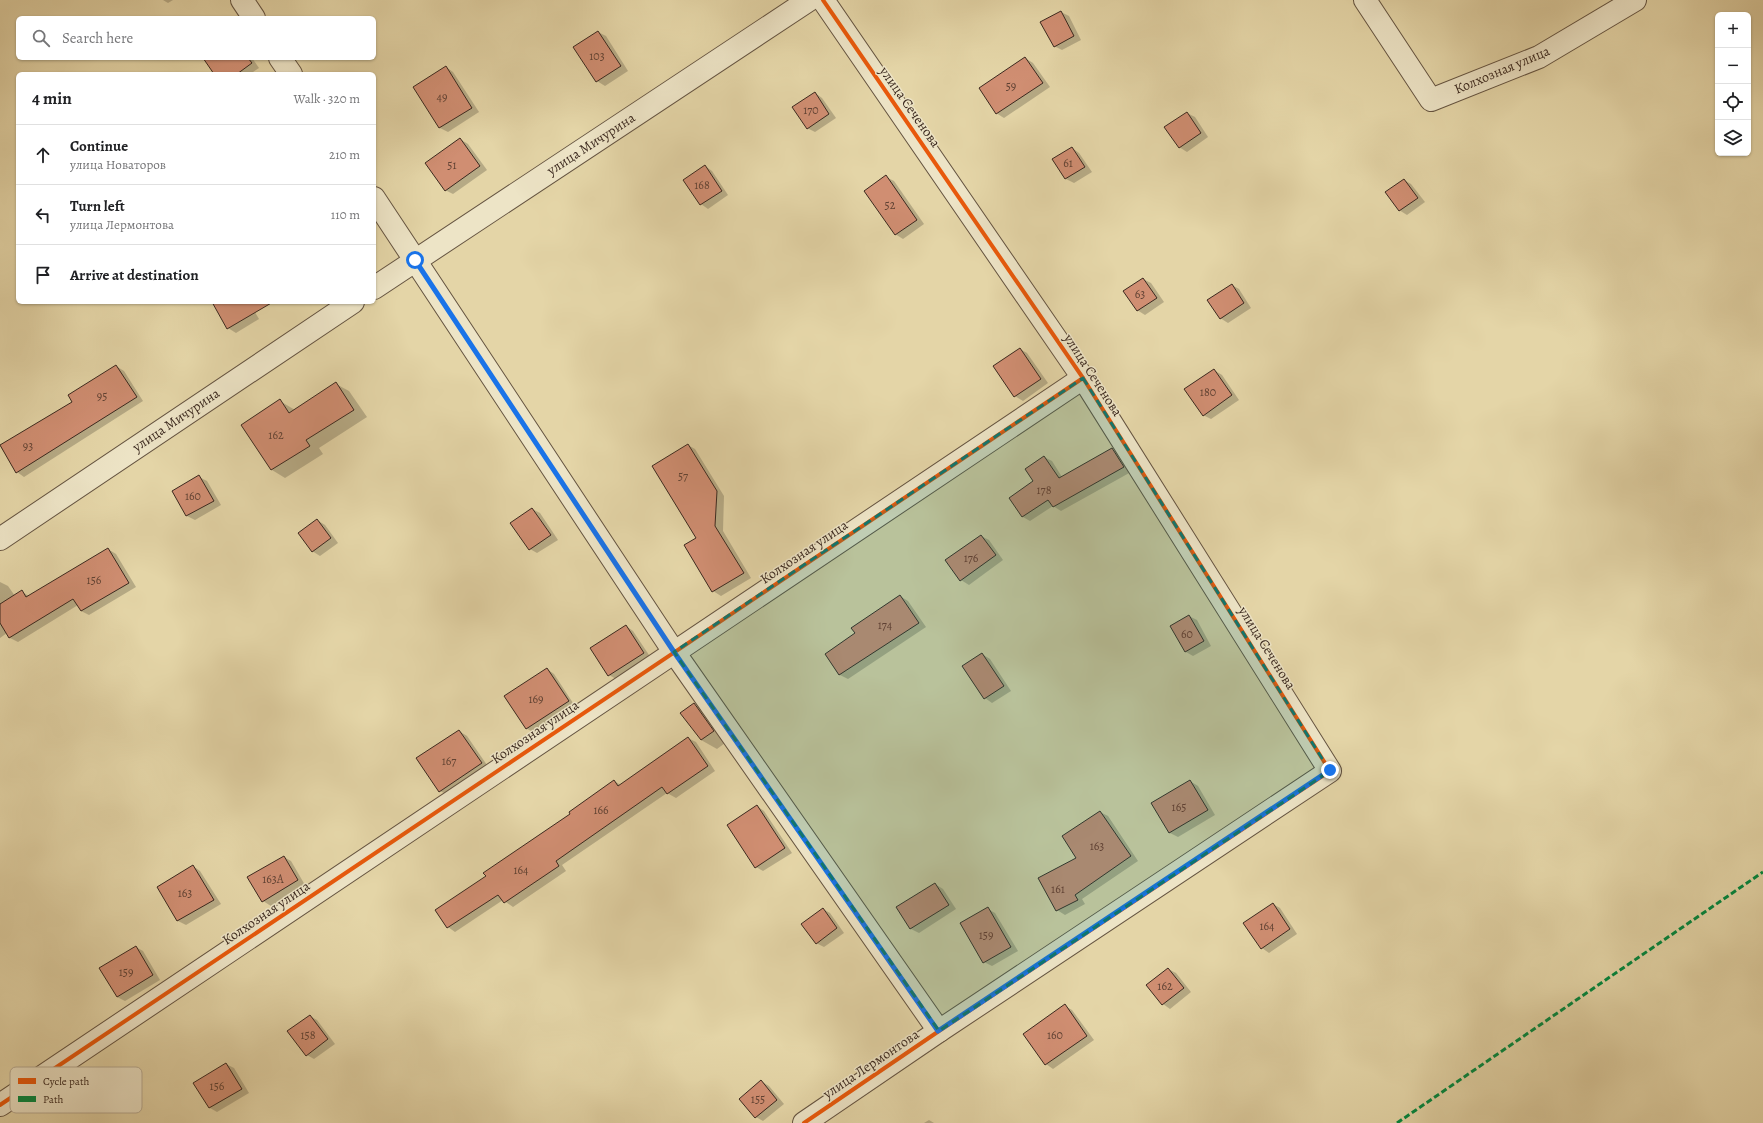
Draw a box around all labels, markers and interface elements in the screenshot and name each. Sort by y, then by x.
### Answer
map controls [1715,12,1751,156]
button: + [1715,12,1751,48]
search box [16,16,376,60]
icon: search [30,27,52,49]
text: Search here [62,28,133,48]
street label: Колхозная улица [1451,41,1553,99]
house number: 103 [589,48,605,64]
button: − [1715,48,1751,84]
street label: улица Сеченова [874,62,945,152]
house number: 59 [1006,78,1016,94]
button: locate [1715,84,1751,120]
text: 4 min [32,87,72,110]
house number: 49 [437,89,447,105]
text: Walk · 320 m [294,90,360,107]
house number: 170 [803,102,819,118]
street label: улица Мичурина [542,108,639,180]
button: layers [1715,120,1751,156]
text: Continue [70,136,128,156]
icon: ahead [32,144,54,166]
text: 210 m [329,146,360,163]
house number: 61 [1063,155,1073,171]
text: улица Новаторов [70,156,166,173]
house number: 51 [447,157,457,173]
house number: 168 [694,177,710,193]
text: Turn left [70,196,125,216]
house number: 52 [885,197,896,213]
icon: left [32,204,54,226]
text: 110 m [331,206,360,223]
text: улица Лермонтова [70,216,174,233]
route start [406,251,424,269]
icon: arrive [32,264,54,286]
text: Arrive at destination [70,265,199,285]
house number: 63 [1135,286,1145,302]
street label: улица Сеченова [1059,329,1127,420]
street label: улица Мичурина [128,383,224,457]
house number: 180 [1200,384,1216,400]
house number: 95 [97,388,107,404]
house number: 162 [268,427,284,443]
house number: 93 [23,438,33,454]
house number: 57 [678,468,689,484]
house number: 178 [1037,482,1052,498]
house number: 160 [185,488,201,504]
street label: Колхозная улица [756,515,852,588]
house number: 176 [964,550,979,566]
house number: 156 [87,572,102,588]
street label: улица Сеченова [1233,602,1300,694]
house number: 174 [878,617,893,633]
house number: 60 [1181,626,1193,642]
house number: 169 [528,691,544,707]
street label: Колхозная улица [487,695,583,768]
house number: 167 [442,753,457,769]
route end [1321,761,1339,779]
house number: 165 [1172,799,1186,815]
house number: 166 [593,802,609,818]
house number: 163 [1090,838,1104,854]
house number: 164 [513,862,529,878]
house number: 163А [262,871,285,887]
street label: Колхозная улица [218,876,314,949]
house number: 161 [1051,881,1065,897]
house number: 163 [178,885,192,901]
house number: 164 [1259,918,1275,934]
house number: 159 [979,927,993,943]
house number: 159 [119,964,133,980]
house number: 162 [1157,978,1173,994]
street label: улица Лермонтова [818,1024,923,1104]
house number: 158 [300,1027,316,1043]
house number: 160 [1047,1027,1063,1043]
legend [10,1067,142,1113]
text: Cycle path [43,1074,90,1089]
house number: 156 [210,1078,225,1094]
house number: 155 [751,1091,765,1107]
text: Path [43,1092,64,1107]

